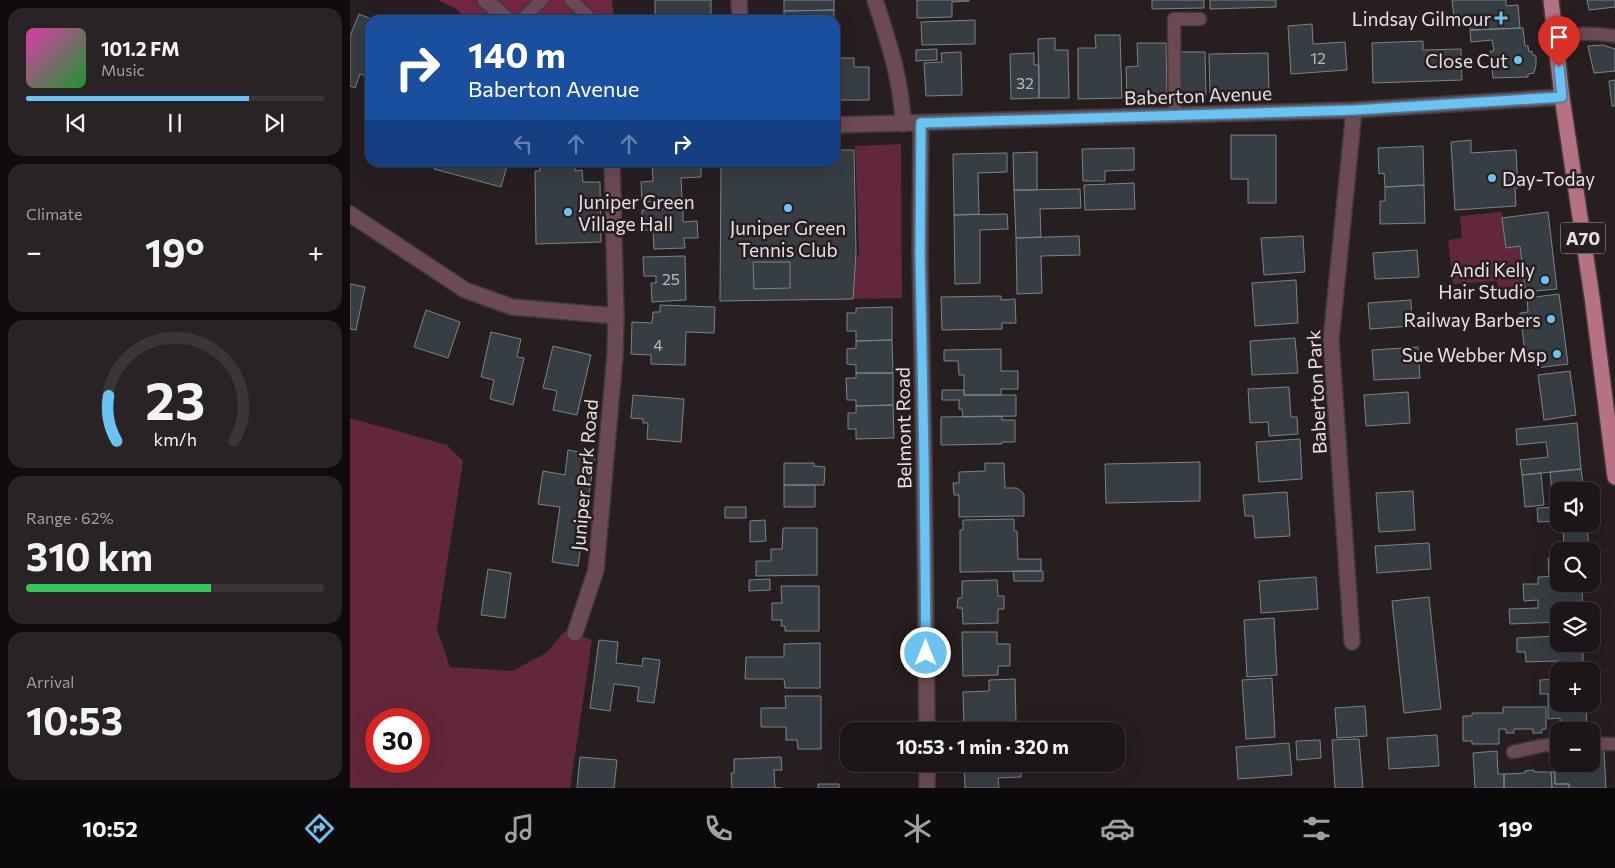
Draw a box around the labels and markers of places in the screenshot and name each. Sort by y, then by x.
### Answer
place label: Lindsay Gilmour [1352,7,1491,30]
marker: Lindsay Gilmour [1495,12,1507,24]
pin [1538,16,1580,67]
place label: Close Cut [1425,49,1508,72]
marker: Close Cut [1512,54,1524,66]
place label: Day-Today [1502,167,1595,190]
marker: Day-Today [1486,172,1498,184]
place label: Juniper Green Village Hall [578,190,695,235]
marker: Juniper Green Tennis Club [782,202,794,214]
marker: Juniper Green Village Hall [562,206,574,218]
place label: Juniper Green Tennis Club [730,216,846,261]
place label: Andi Kelly Hair Studio [1438,258,1535,303]
marker: Andi Kelly Hair Studio [1539,274,1551,286]
place label: Railway Barbers [1404,308,1541,331]
marker: Railway Barbers [1545,313,1557,325]
place label: Sue Webber Msp [1402,343,1547,366]
marker: Sue Webber Msp [1551,348,1563,360]

